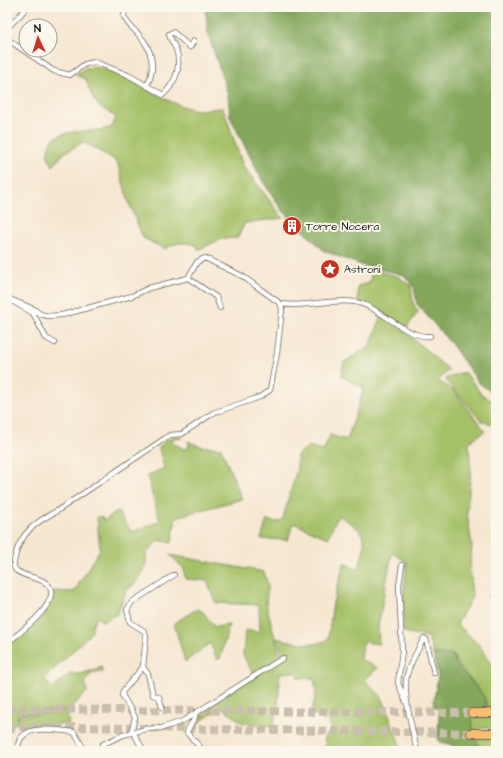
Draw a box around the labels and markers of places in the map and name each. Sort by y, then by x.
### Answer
building icon: Torre Nocera [281,215,303,237]
place label: Torre Nocera [306,219,380,234]
place icon: Astroni [319,258,341,280]
place label: Astroni [344,262,381,277]

